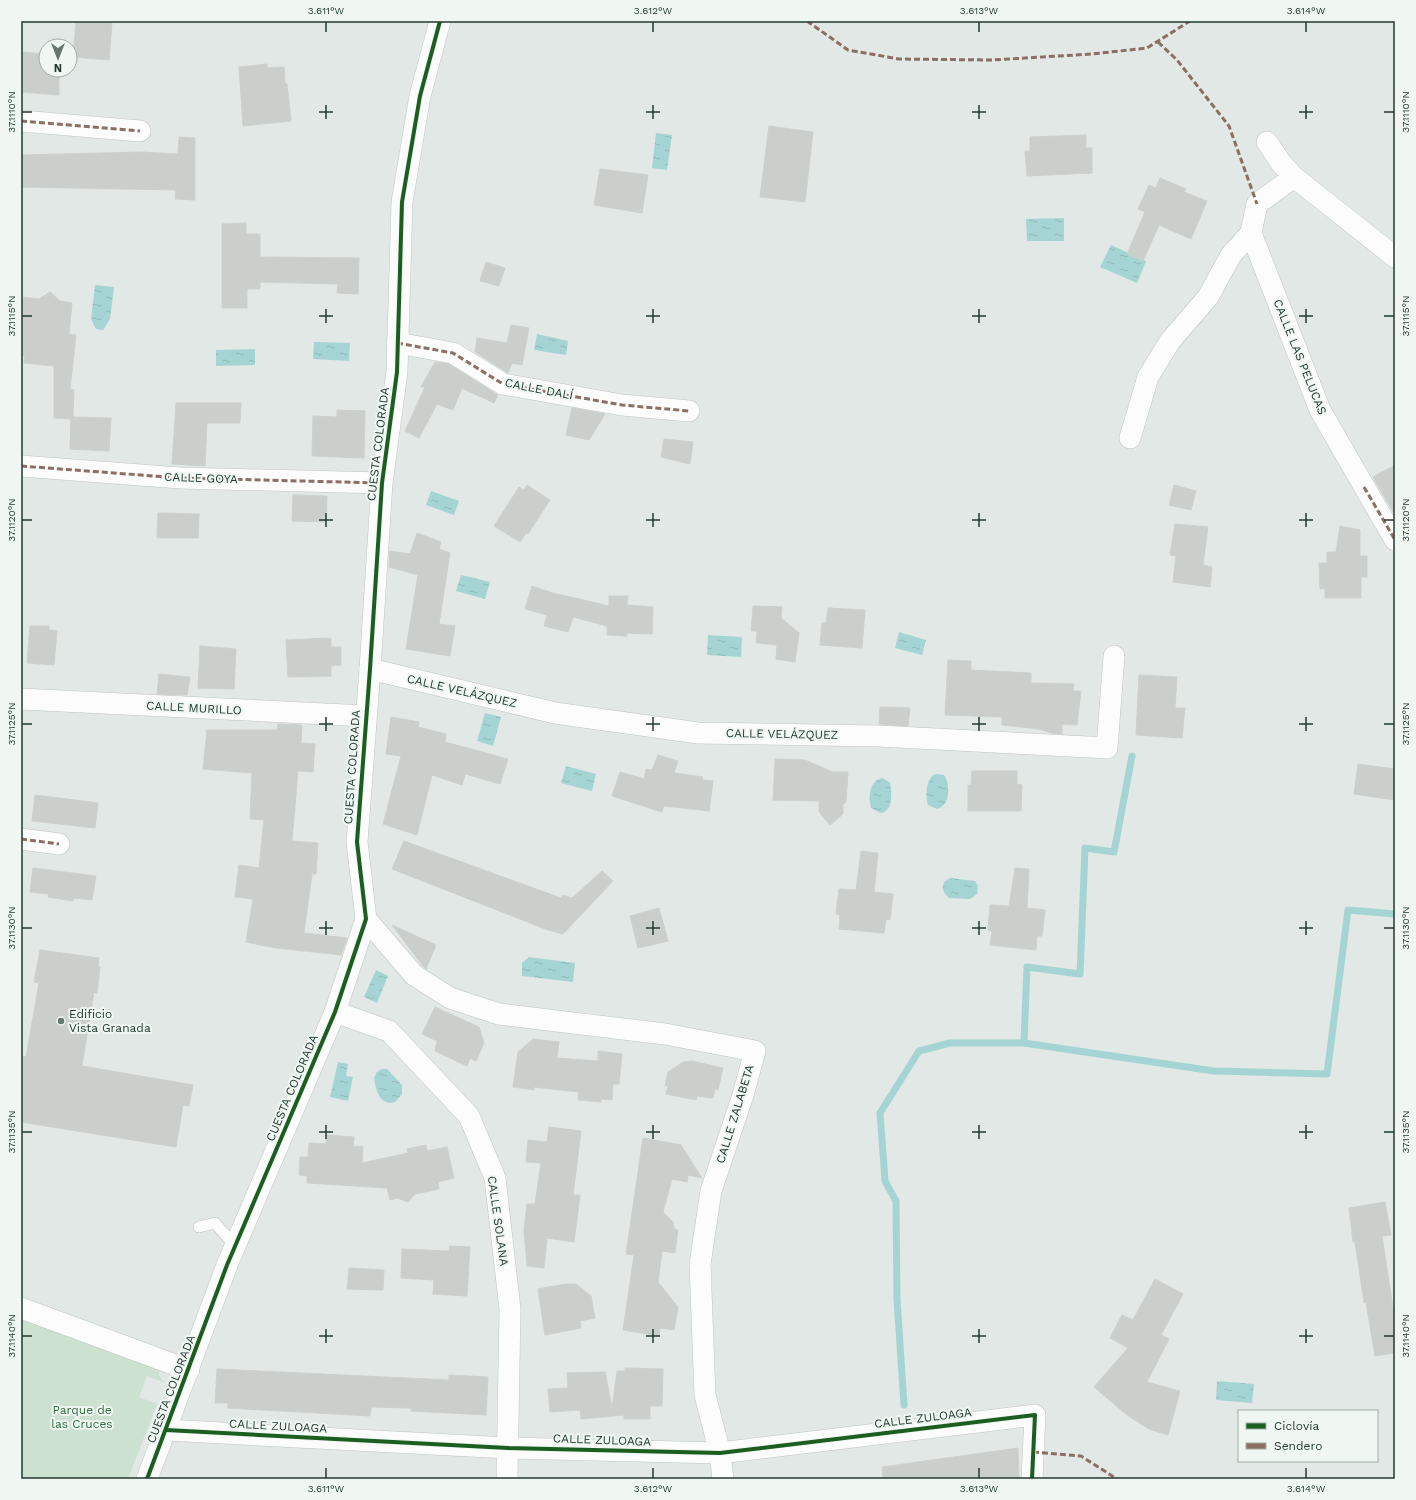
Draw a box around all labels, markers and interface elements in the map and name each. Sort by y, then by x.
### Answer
text: 3.611°W [308,5,345,16]
text: 3.612°W [634,5,673,16]
text: 3.613°W [960,5,999,16]
text: 3.614°W [1287,5,1326,16]
north arrow [38,38,78,78]
text: N [54,61,62,74]
text: 37.1110°N [6,91,17,133]
text: 37.1110°N [1400,91,1411,133]
text: 37.1115°N [6,295,17,337]
text: 37.1115°N [1400,295,1411,337]
street label: CALLE LAS PELUCAS [1270,297,1330,417]
street label: CALLE DALÍ [504,376,575,403]
street label: CUESTA COLORADA [364,386,392,502]
street label: CALLE GOYA [164,470,238,486]
text: 37.1120°N [6,498,17,542]
text: 37.1120°N [1400,498,1411,542]
street label: CALLE VELÁZQUEZ [406,672,518,710]
street label: CALLE MURILLO [146,699,242,717]
text: 37.1125°N [6,703,17,745]
text: 37.1125°N [1400,703,1411,745]
street label: CUESTA COLORADA [341,709,363,825]
street label: CALLE VELÁZQUEZ [726,726,838,742]
text: 37.1130°N [6,906,17,950]
text: 37.1130°N [1400,906,1411,950]
place label: Edificio Vista Granada [69,1007,151,1035]
marker: Edificio Vista Granada [56,1016,66,1026]
street label: CUESTA COLORADA [263,1032,321,1144]
street label: CALLE ZALABETA [713,1063,757,1165]
text: 37.1135°N [6,1111,17,1153]
text: 37.1135°N [1400,1111,1411,1153]
street label: CALLE SOLANA [485,1175,511,1267]
text: 37.1140°N [6,1314,17,1358]
text: 37.1140°N [1400,1314,1411,1358]
street label: CUESTA COLORADA [144,1333,198,1445]
park label: Parque de las Cruces [51,1403,113,1431]
street label: CALLE ZULOAGA [873,1405,973,1431]
legend [1238,1410,1378,1462]
street label: CALLE ZULOAGA [229,1416,327,1436]
text: Ciclovía [1274,1419,1319,1433]
street label: CALLE ZULOAGA [553,1431,651,1449]
text: Sendero [1274,1439,1322,1453]
text: 3.611°W [308,1483,345,1494]
text: 3.612°W [634,1483,673,1494]
text: 3.613°W [960,1483,999,1494]
text: 3.614°W [1287,1483,1326,1494]

